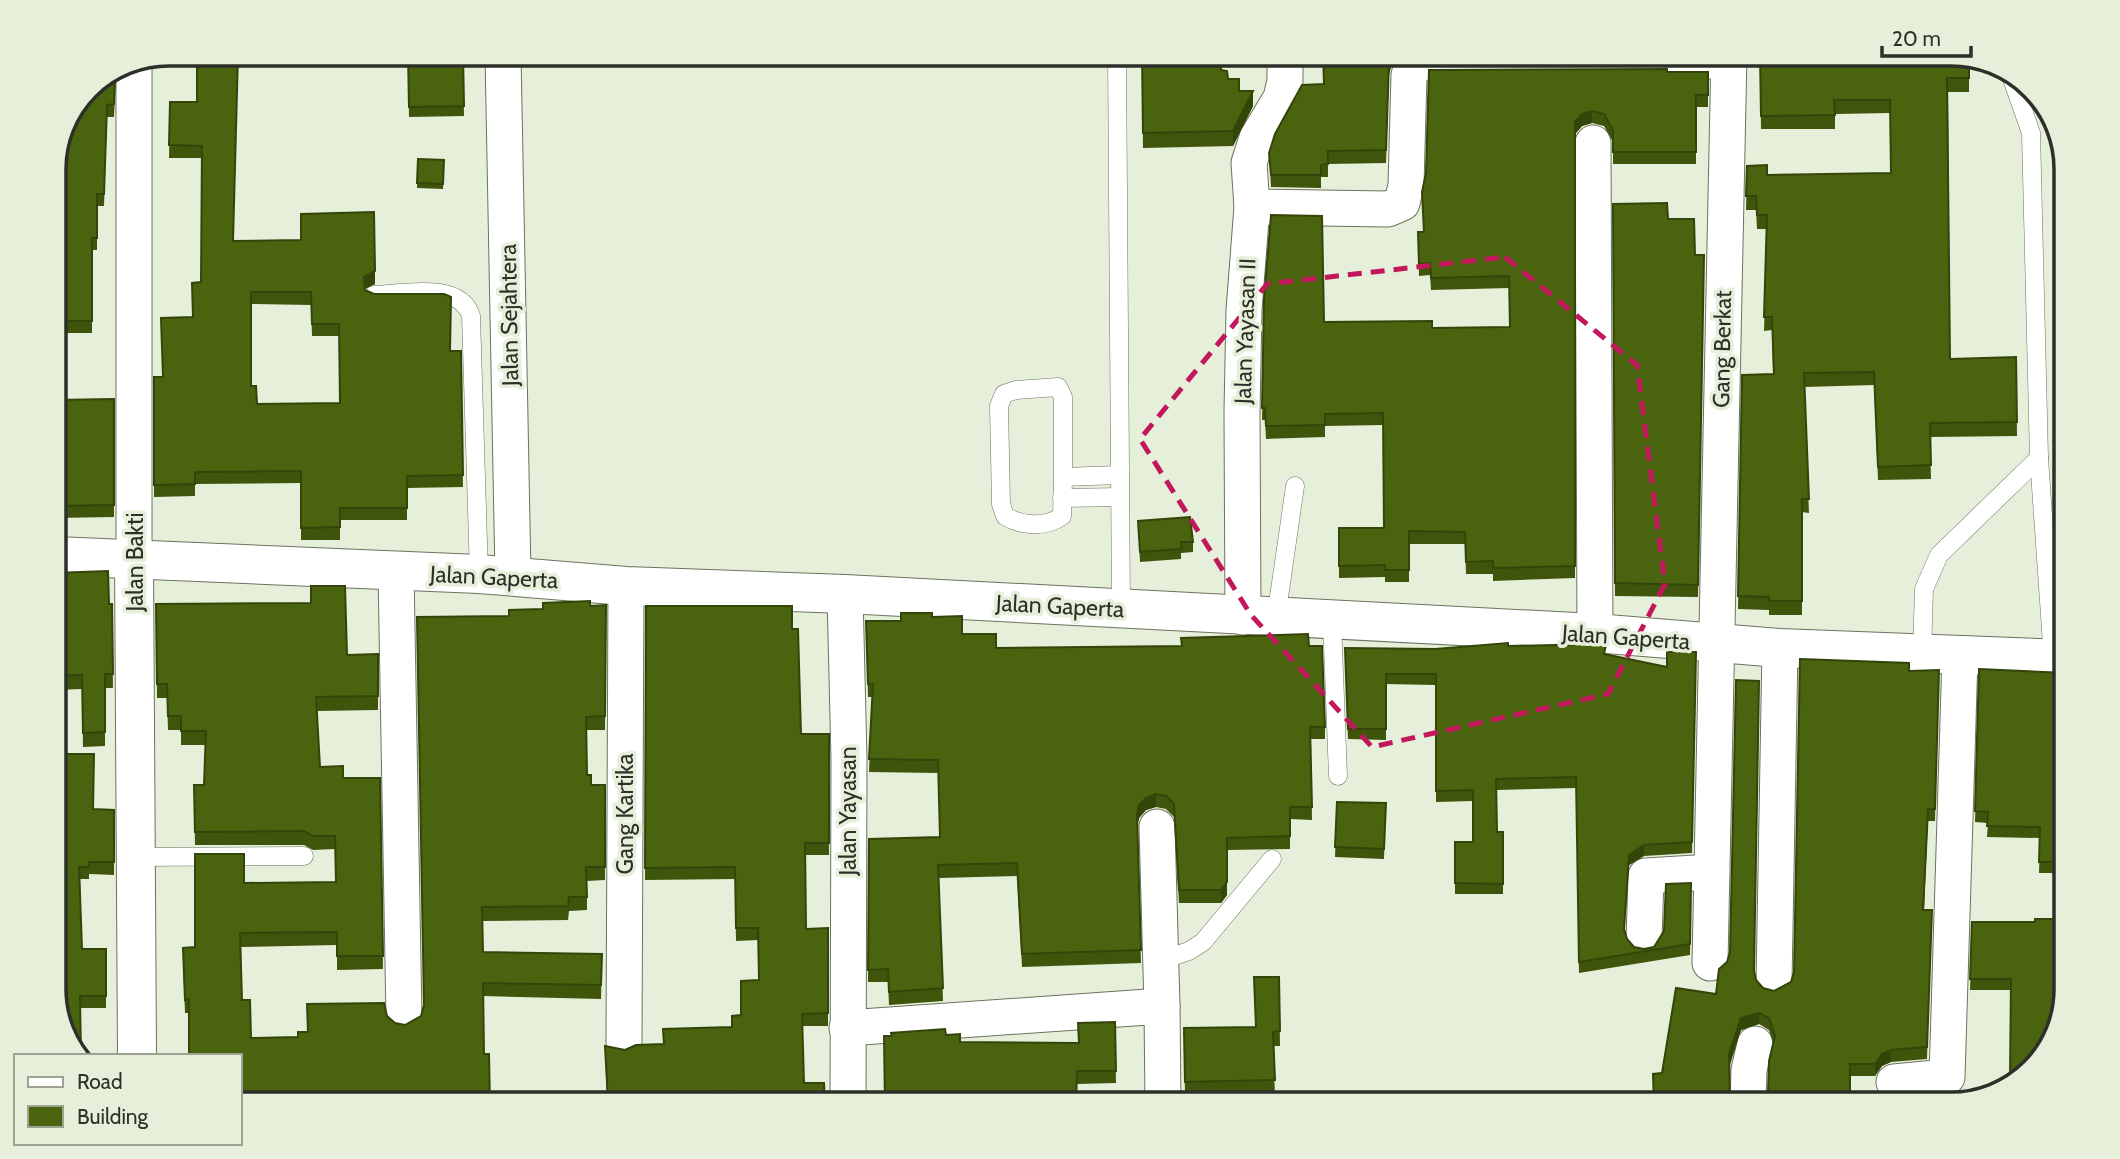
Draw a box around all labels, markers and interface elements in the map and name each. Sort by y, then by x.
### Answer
scale bar [1882,14,1971,58]
text: 20 m [1892,26,1941,51]
street label: Jalan Sejahtera [494,244,524,387]
street label: Jalan Yayasan II [1228,258,1262,405]
street label: Gang Berkat [1707,290,1737,408]
street label: Jalan Bakti [121,513,149,612]
street label: Jalan Gaperta [428,560,559,594]
street label: Jalan Gaperta [994,589,1125,623]
street label: Jalan Gaperta [1560,618,1691,655]
street label: Jalan Yayasan [834,746,862,877]
street label: Gang Kartika [611,753,639,875]
legend [14,1054,242,1145]
text: Road [77,1069,123,1094]
text: Building [77,1104,149,1129]

